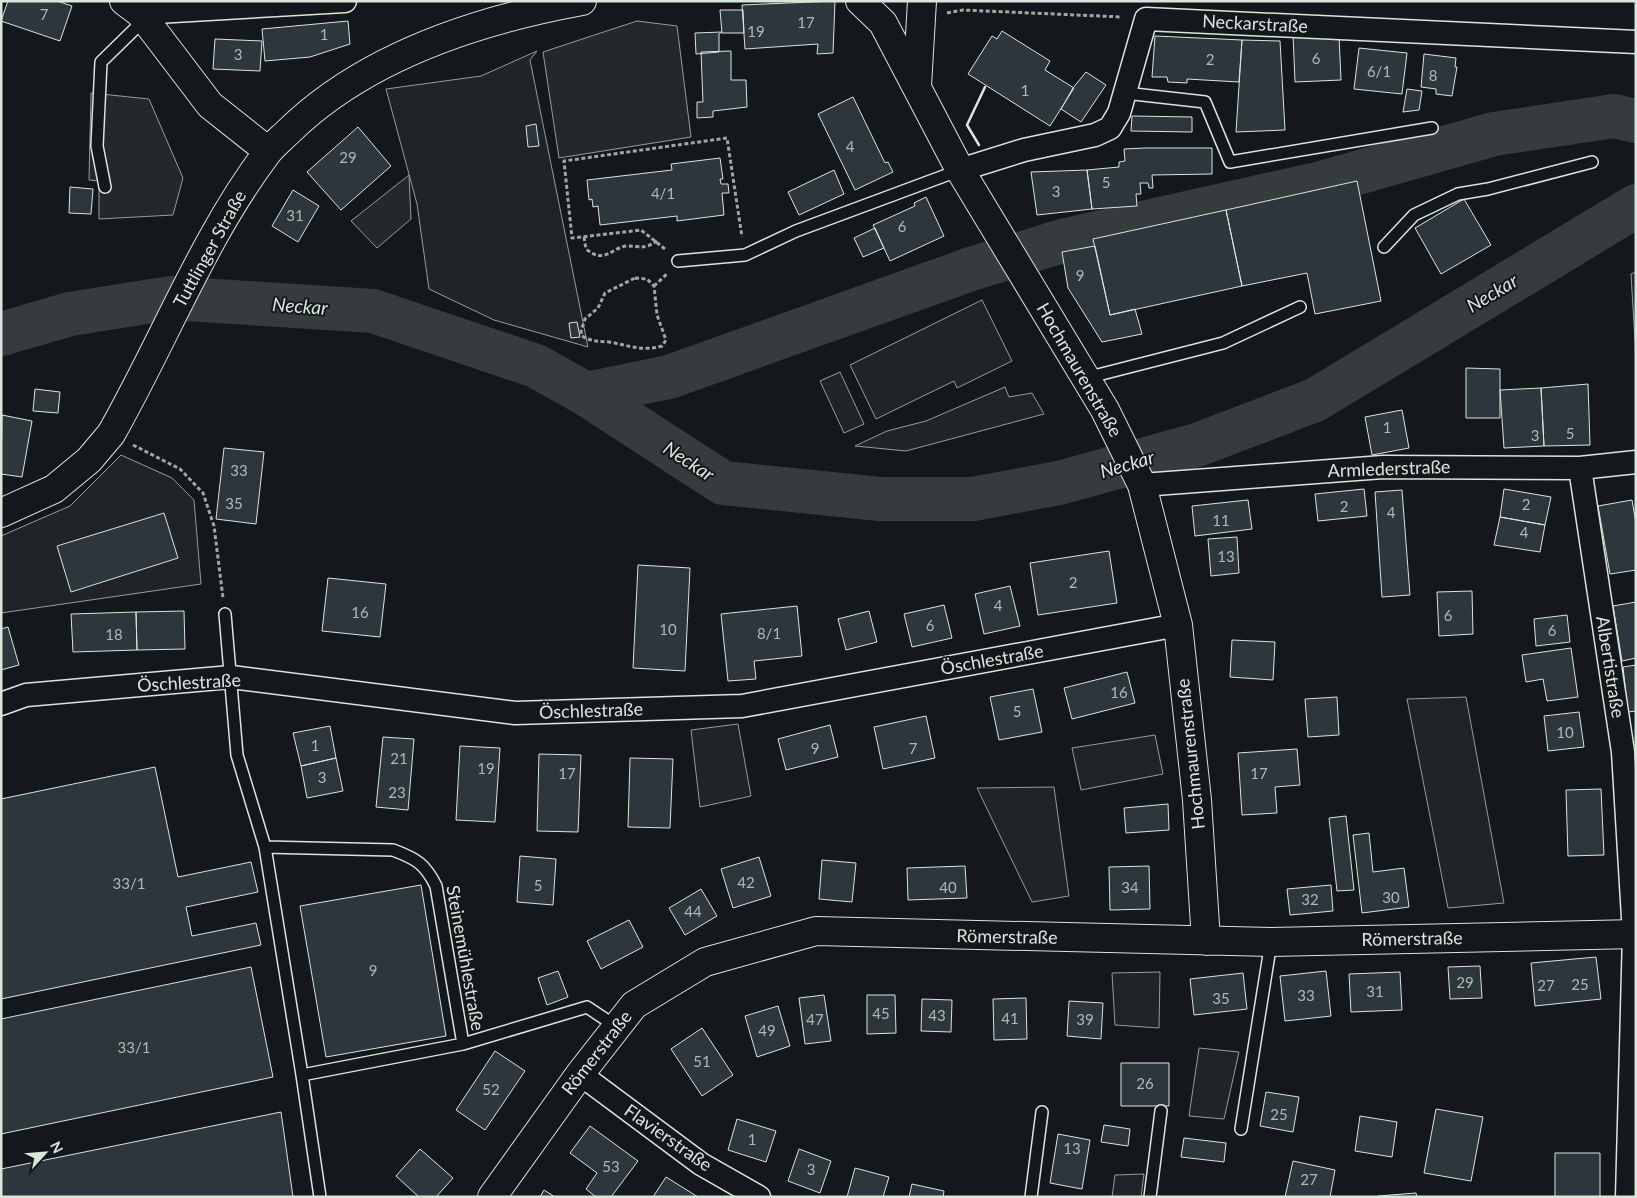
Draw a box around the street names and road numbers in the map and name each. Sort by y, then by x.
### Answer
street label: Neckarstraße [1202,9,1308,37]
street label: Tuttlinger Straße [168,186,250,311]
street label: Hochmaurenstraße [1032,298,1127,441]
street label: Armlederstraße [1327,455,1451,481]
street label: Albertistraße [1592,614,1630,720]
street label: Öschlestraße [939,639,1045,679]
street label: Öschlestraße [136,668,241,696]
street label: Hochmaurenstraße [1171,678,1209,831]
street label: Öschlestraße [539,697,643,723]
street label: Steinemühlestraße [442,883,490,1032]
street label: Römerstraße [956,924,1058,948]
street label: Römerstraße [1361,926,1463,950]
street label: Römerstraße [556,1006,636,1099]
street label: Flavierstraße [620,1099,717,1175]

